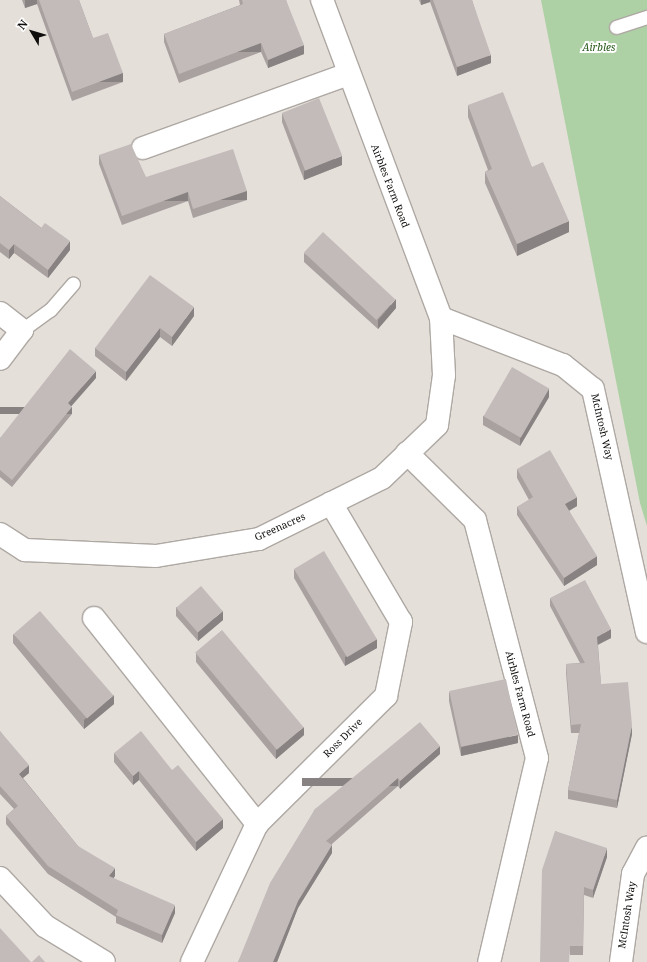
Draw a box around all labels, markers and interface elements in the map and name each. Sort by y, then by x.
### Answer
north arrow [12,12,52,52]
text: N [14,16,31,32]
park label: Airbles [583,42,615,54]
street label: Airbles Farm Road [369,142,411,230]
street label: McIntosh Way [589,393,615,461]
street label: Greenacres [253,511,307,543]
street label: Airbles Farm Road [503,650,537,738]
street label: Ross Drive [321,716,365,760]
street label: McIntosh Way [616,880,638,950]

